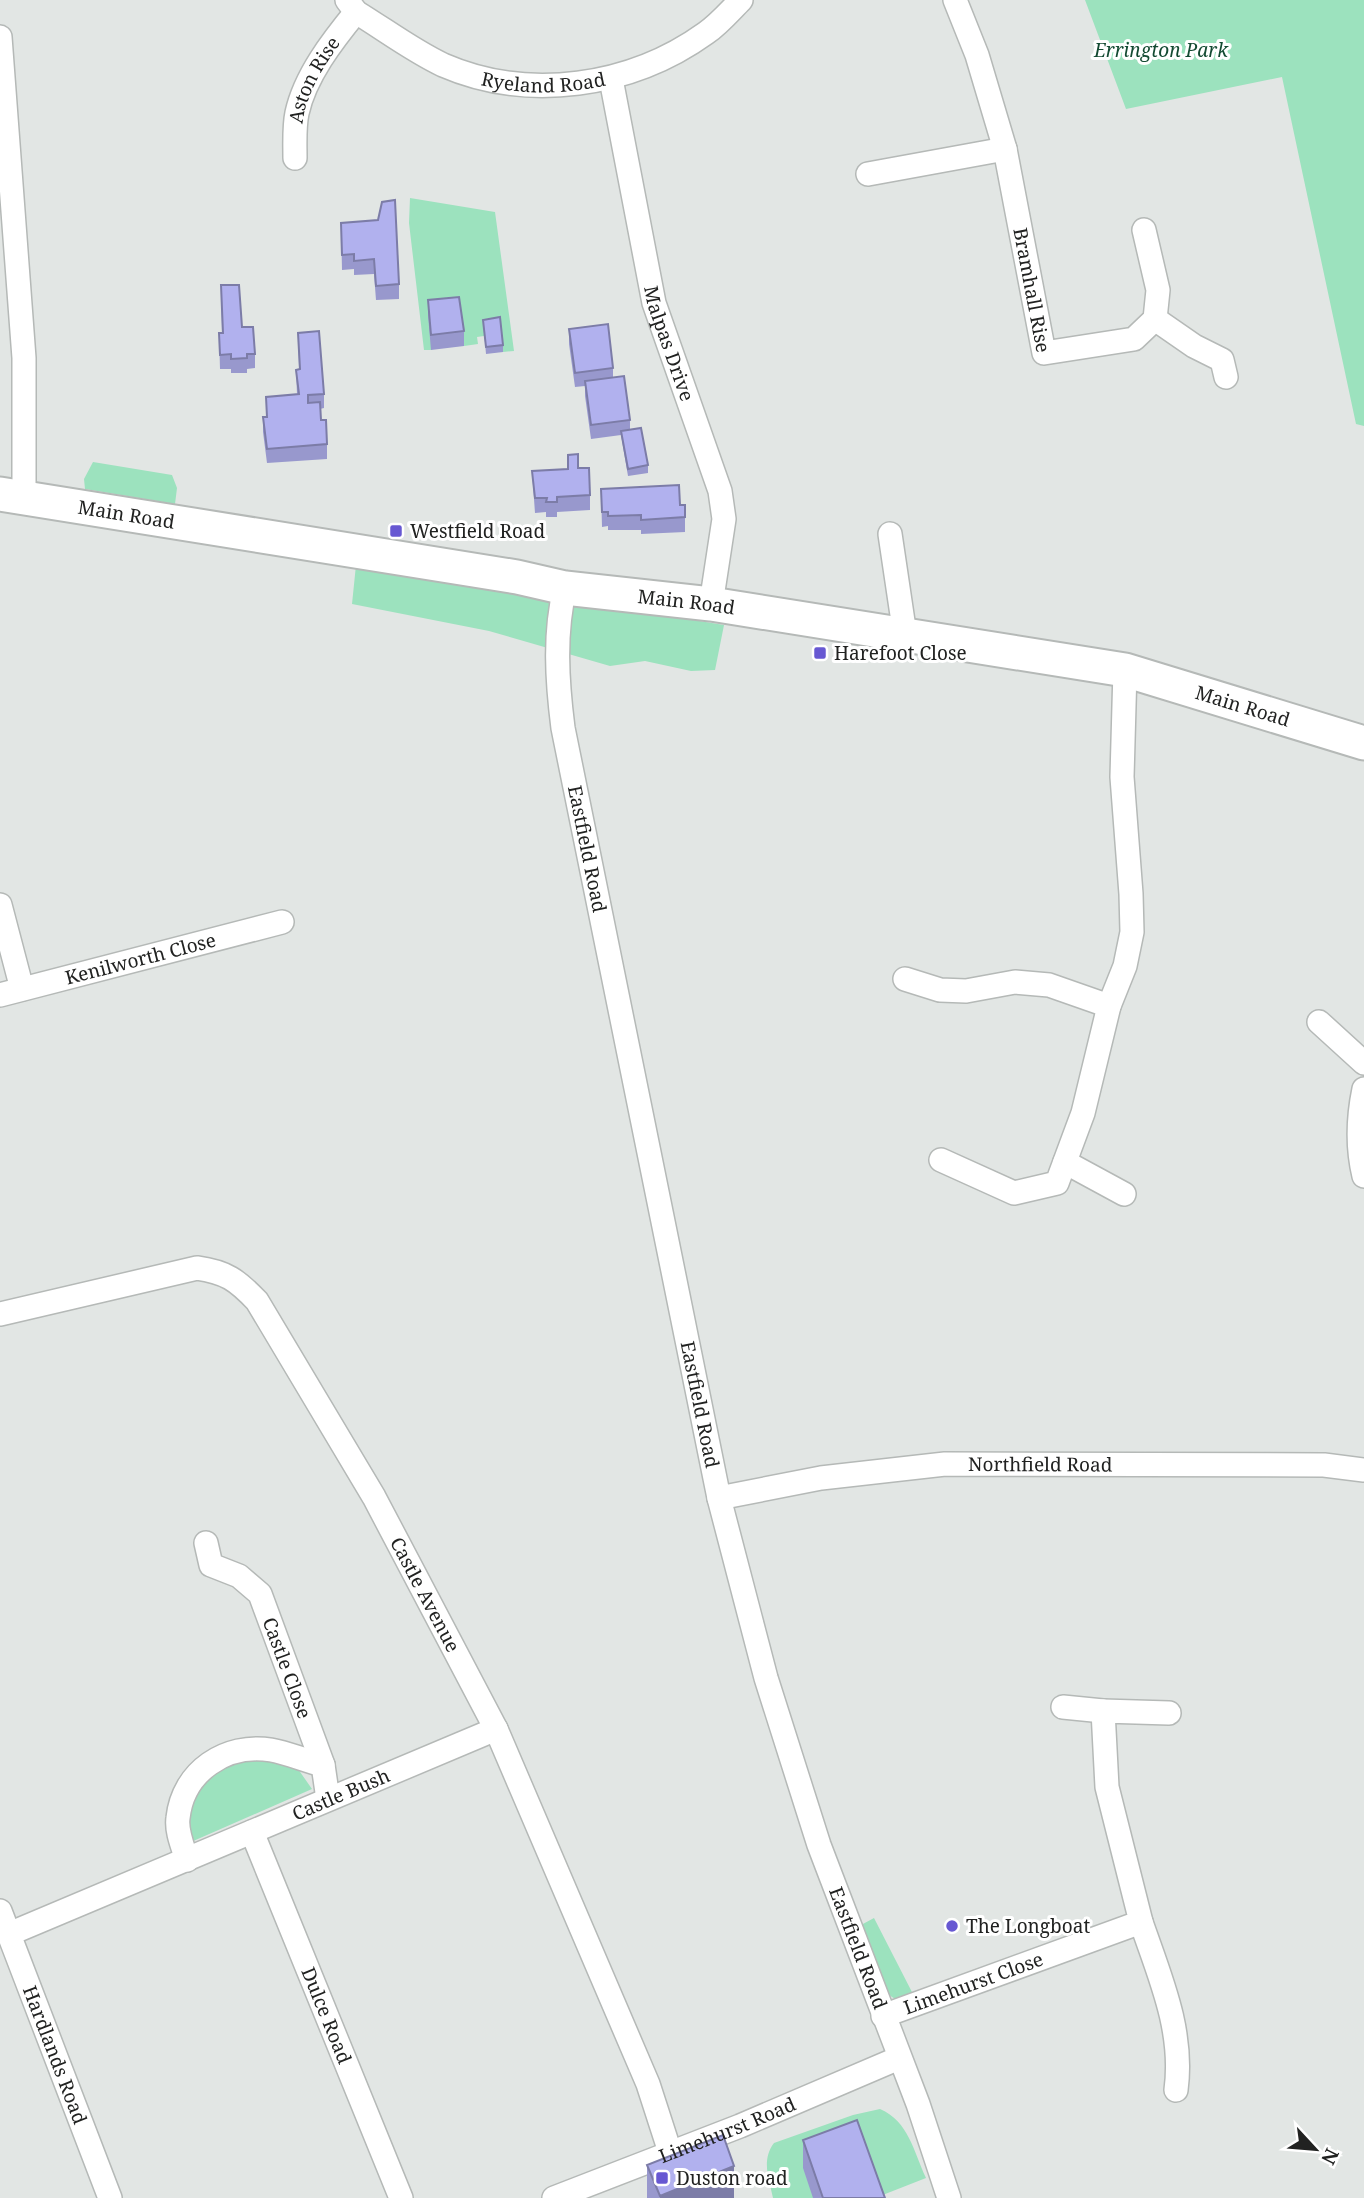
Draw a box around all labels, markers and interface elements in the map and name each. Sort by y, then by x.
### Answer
street label: Aston Rise [282,31,346,125]
park label: Errington Park [1093,37,1229,63]
street label: Ryeland Road [479,65,608,98]
street label: Bramhall Rise [1007,226,1057,355]
street label: Malpas Drive [638,284,700,405]
street label: Main Road [76,494,177,535]
place label: Westfield Road [410,518,546,544]
marker: Westfield Road [388,523,404,539]
street label: Main Road [636,583,737,621]
place label: Harefoot Close [834,640,967,666]
marker: Harefoot Close [812,645,828,661]
street label: Main Road [1192,679,1293,733]
street label: Eastfield Road [562,783,613,915]
street label: Kenilworth Close [62,927,218,991]
street label: Eastfield Road [675,1339,726,1471]
street label: Northfield Road [968,1451,1113,1477]
street label: Castle Avenue [384,1532,466,1657]
street label: Castle Close [257,1614,318,1722]
street label: Castle Bush [288,1762,394,1826]
street label: Eastfield Road [823,1883,894,2013]
place label: The Longboat [966,1913,1090,1939]
marker: The Longboat [944,1918,960,1934]
street label: Limehurst Close [900,1946,1047,2020]
street label: Dulce Road [295,1963,358,2068]
street label: Hardlands Road [17,1982,94,2128]
street label: Limehurst Road [655,2091,800,2169]
north arrow [1280,2114,1350,2184]
text: N [1315,2144,1345,2169]
place label: Duston road [676,2165,788,2191]
marker: Duston road [654,2170,670,2186]

